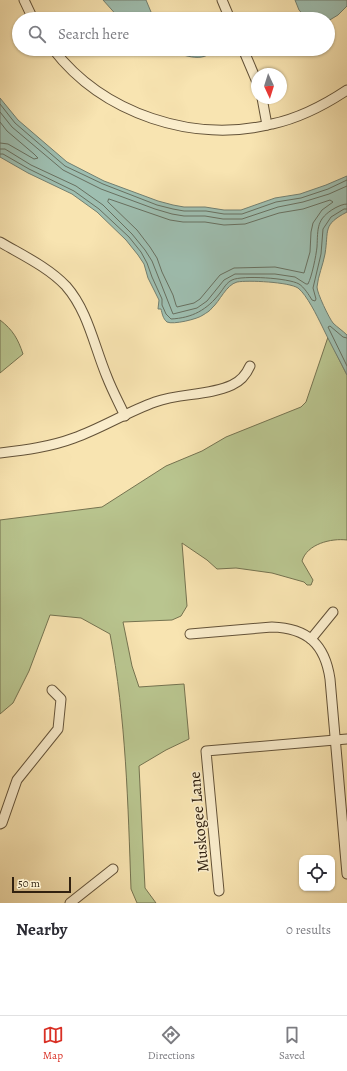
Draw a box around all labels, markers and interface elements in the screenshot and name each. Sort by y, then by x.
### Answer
search box [12,12,335,56]
icon: search [26,23,48,45]
text: Search here [58,24,129,44]
north arrow [251,68,287,104]
street label: Muskogee Lane [184,771,214,873]
map controls [299,855,335,891]
button: locate [299,855,335,891]
scale bar [12,875,71,894]
text: 50 m [18,876,40,891]
text: Nearby [16,918,67,941]
text: 0 results [286,921,331,938]
tab: Map [42,1024,64,1063]
tab: Directions [148,1024,195,1063]
tab: Saved [279,1024,305,1063]

